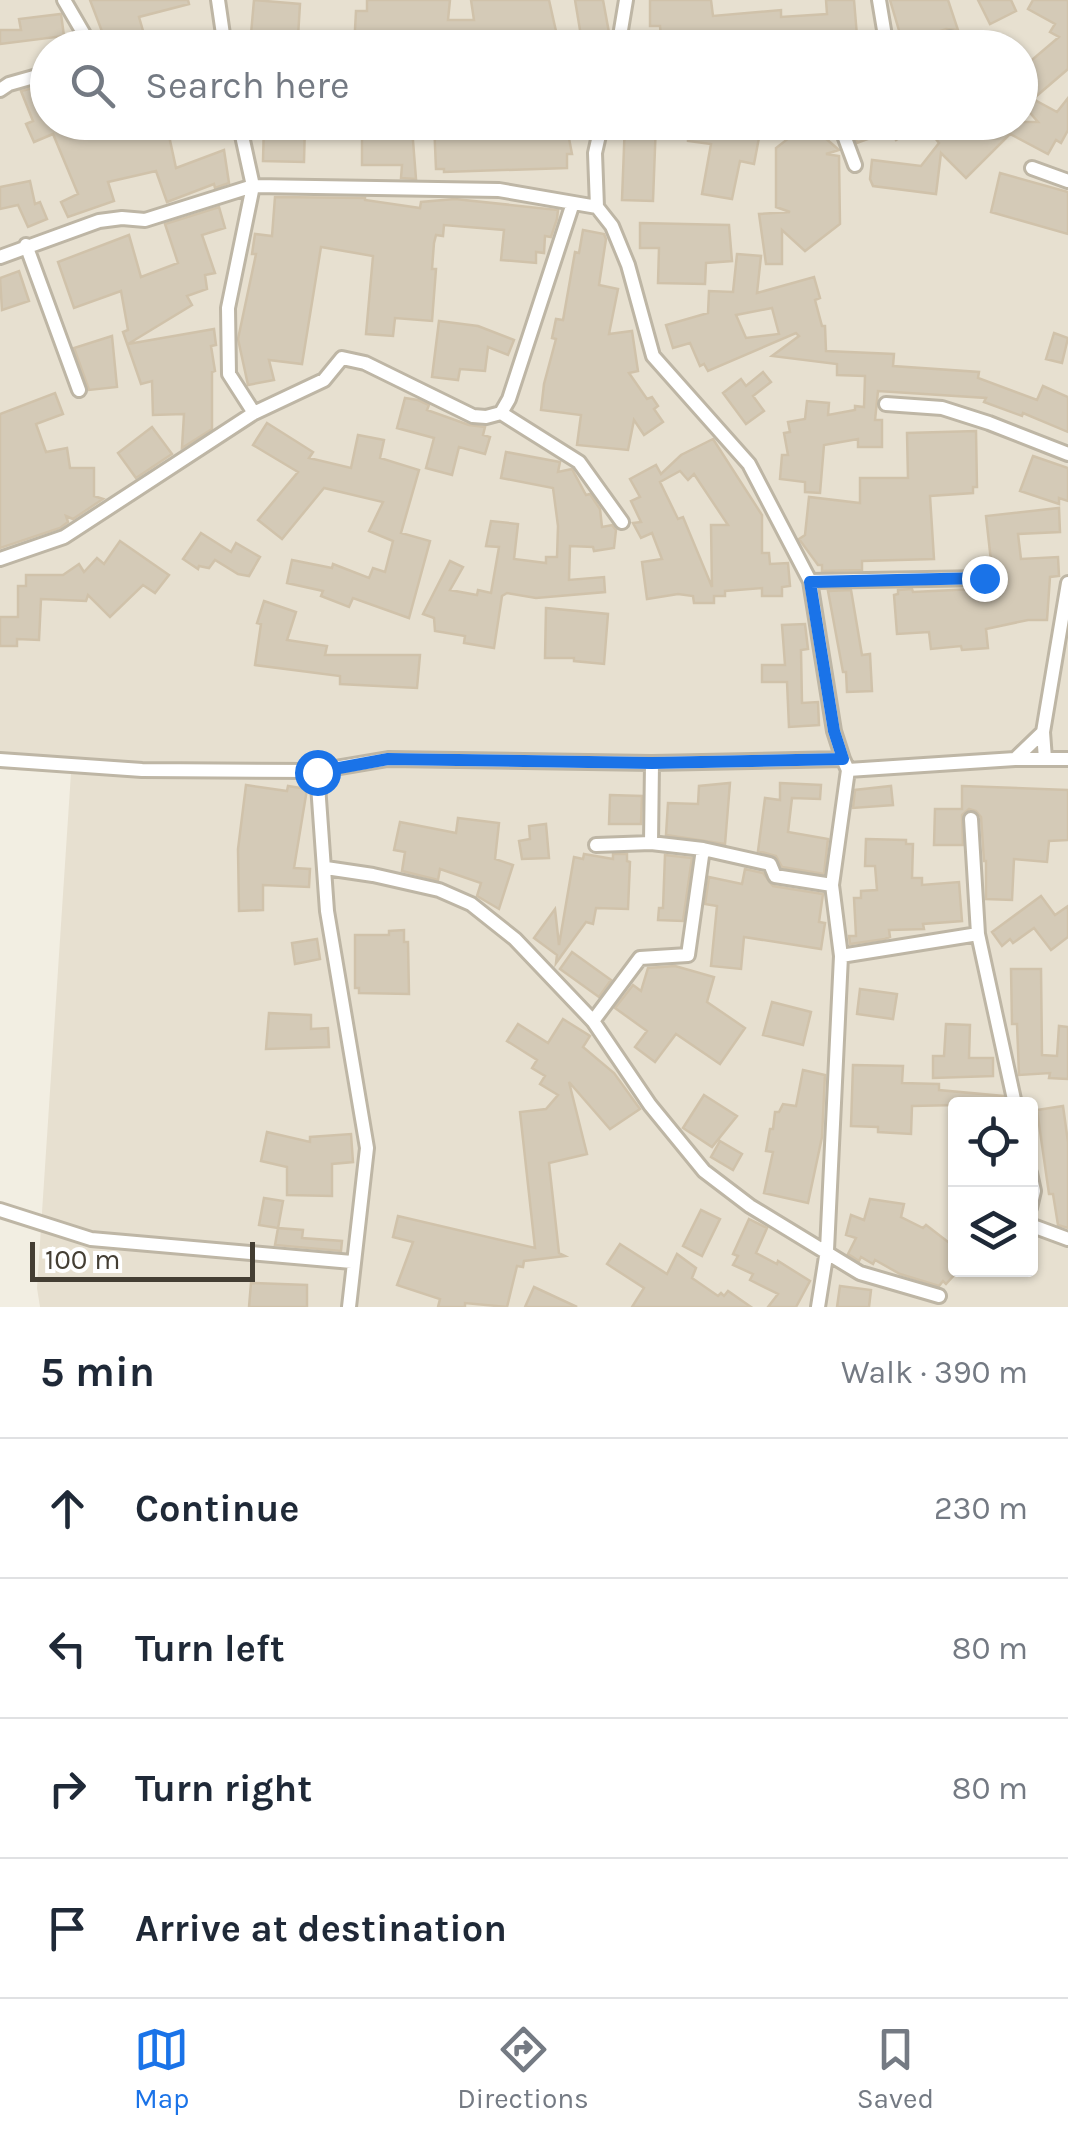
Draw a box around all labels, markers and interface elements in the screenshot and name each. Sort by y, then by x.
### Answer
search box [30,30,1038,140]
icon: search [65,58,120,113]
text: Search here [145,63,349,108]
route end [962,556,1008,602]
route start [295,750,341,796]
map controls [948,1097,1038,1277]
button: locate [948,1097,1038,1187]
button: layers [948,1187,1038,1277]
scale bar [30,1237,255,1282]
text: 100 m [45,1243,120,1276]
text: 5 min [40,1347,155,1397]
text: Walk · 390 m [841,1354,1028,1391]
icon: ahead [40,1481,95,1536]
text: Continue [135,1486,299,1531]
text: 230 m [934,1490,1028,1527]
icon: left [40,1621,95,1676]
text: Turn left [135,1626,285,1671]
text: 80 m [952,1630,1028,1667]
icon: right [40,1761,95,1816]
text: Turn right [135,1766,312,1811]
text: 80 m [952,1770,1028,1807]
icon: arrive [40,1901,95,1956]
text: Arrive at destination [135,1906,507,1951]
tab: Map [134,2022,189,2115]
tab: Directions [457,2022,589,2115]
tab: Saved [857,2022,934,2115]

